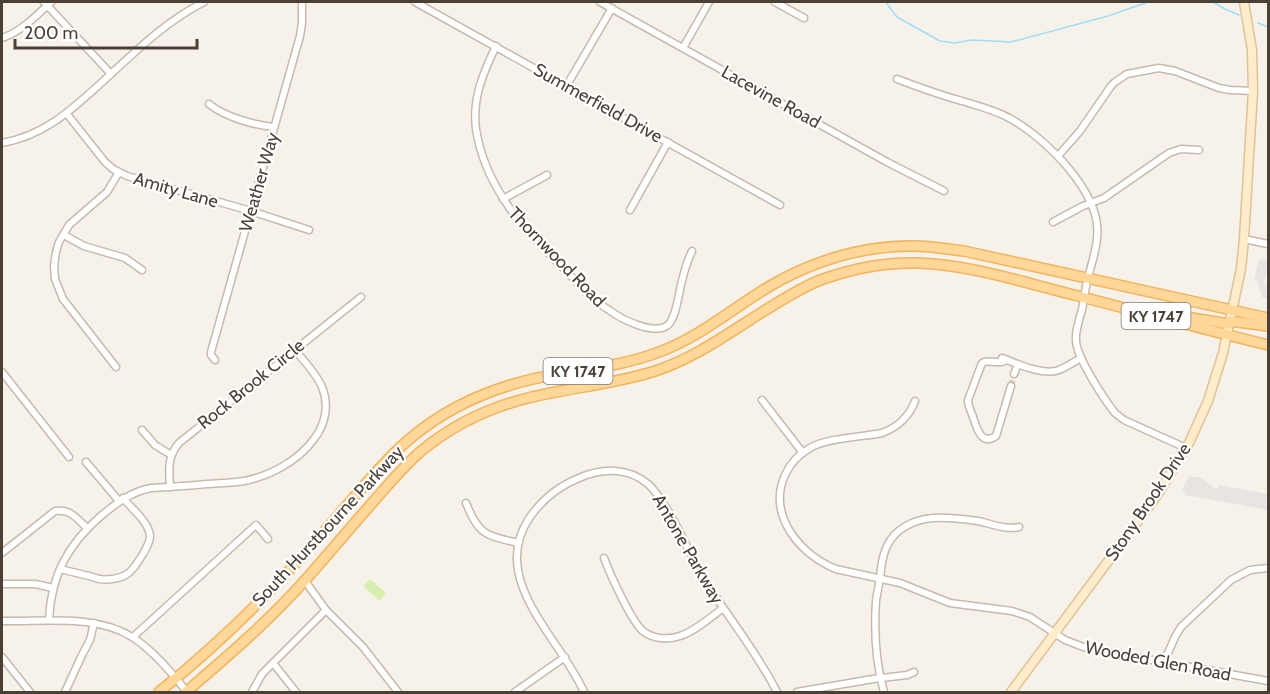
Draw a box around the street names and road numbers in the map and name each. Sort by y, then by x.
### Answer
street label: Summerfield Drive [530,59,666,147]
street label: Lacevine Road [718,61,824,133]
street label: Weather Way [234,130,284,234]
street label: Amity Lane [131,167,221,213]
street label: Thornwood Road [504,202,610,312]
road number: KY 1747 [1122,303,1190,329]
street label: Rock Brook Circle [193,334,309,434]
road number: KY 1747 [544,358,612,384]
street label: Stony Brook Drive [1100,439,1196,565]
street label: South Hurstbourne Parkway [248,441,408,611]
street label: Antone Parkway [648,490,728,608]
street label: Wooded Glen Road [1083,636,1233,686]

